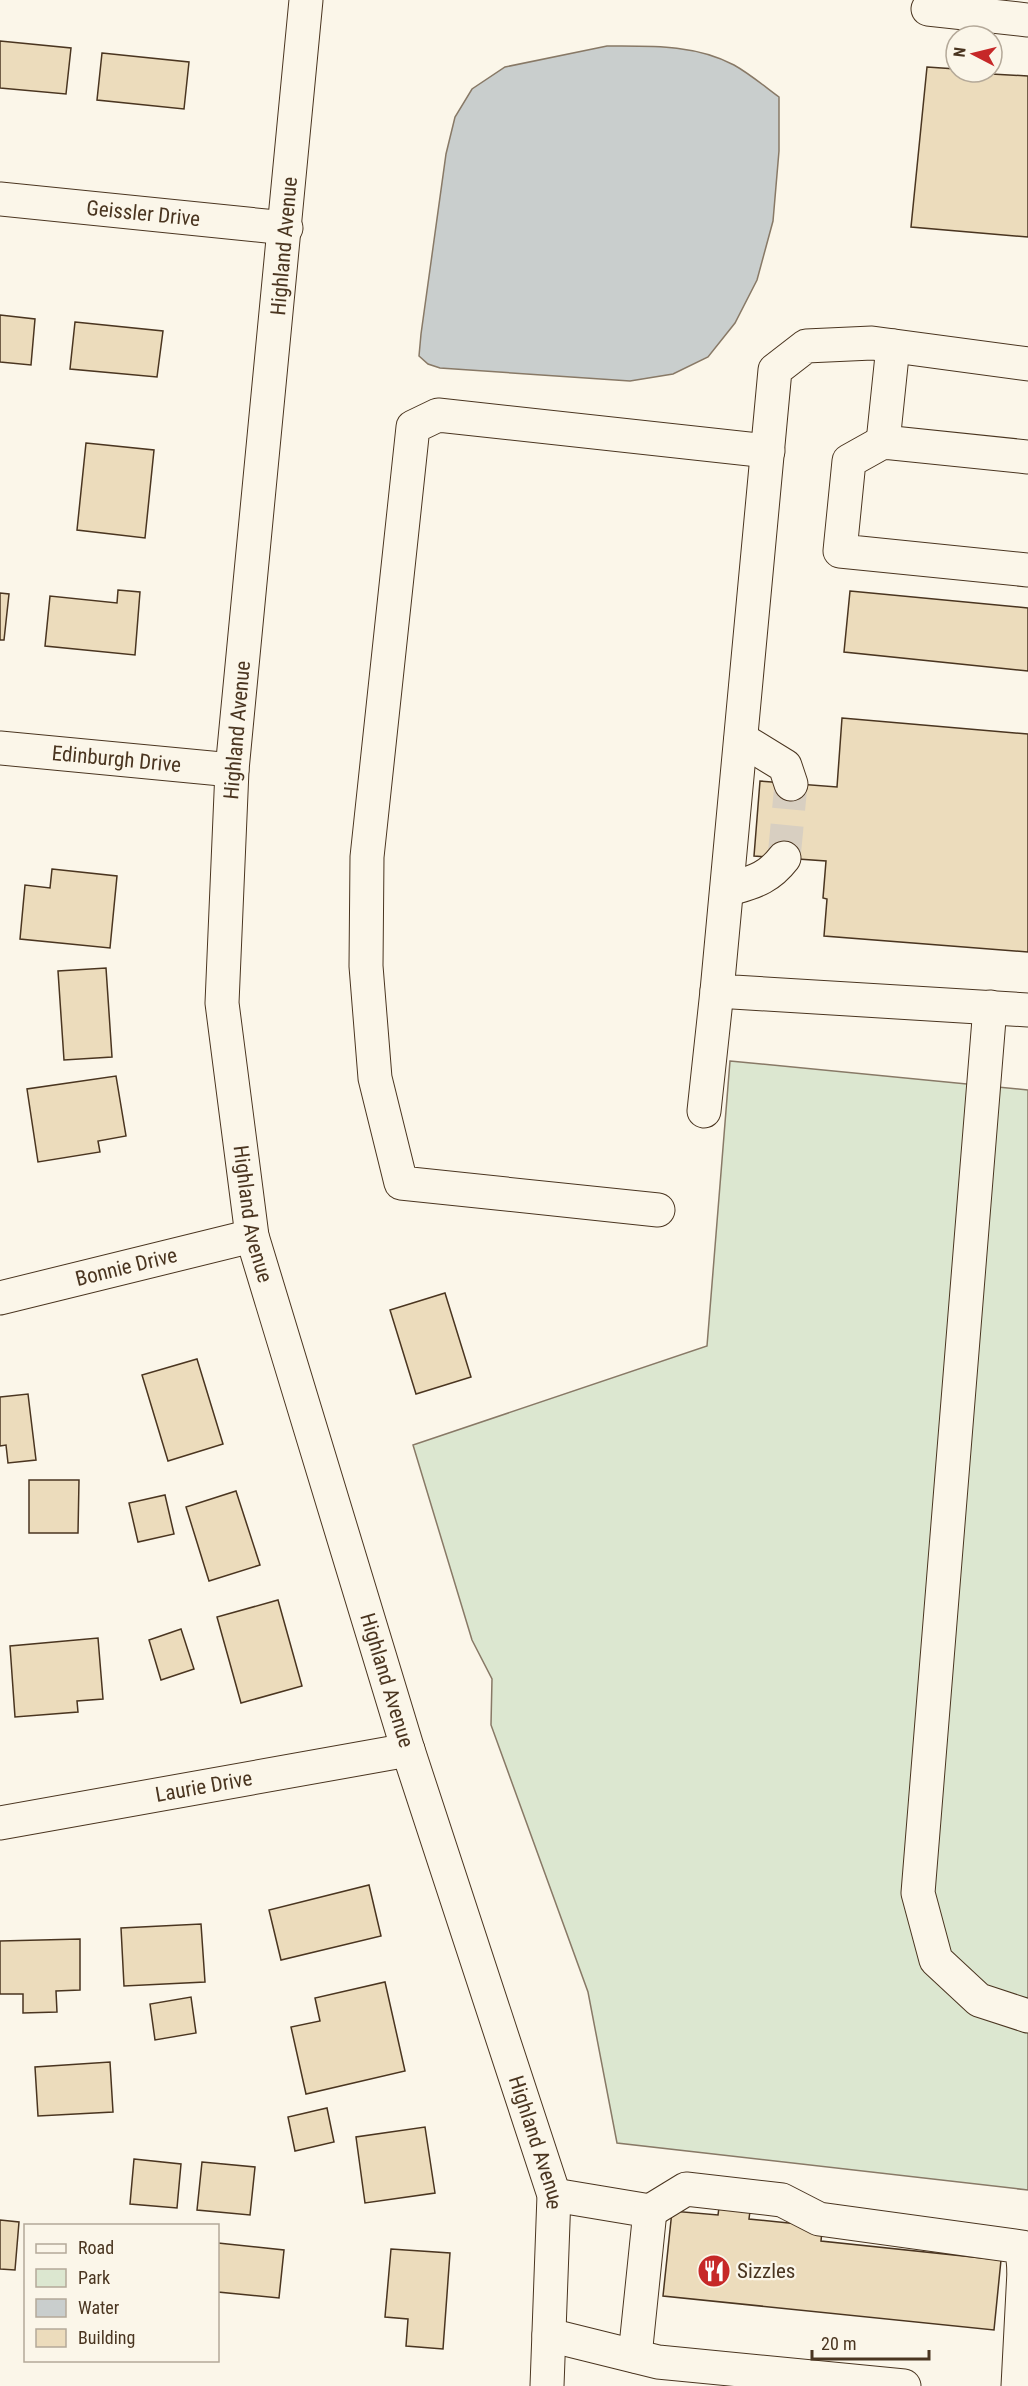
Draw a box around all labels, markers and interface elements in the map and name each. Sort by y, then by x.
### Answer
north arrow [944,24,1004,84]
text: N [950,46,970,58]
street label: Highland Avenue [266,176,302,316]
street label: Geissler Drive [85,196,201,231]
street label: Highland Avenue [219,660,255,800]
street label: Edinburgh Drive [51,741,182,777]
street label: Highland Avenue [228,1144,277,1285]
street label: Bonnie Drive [73,1243,180,1291]
street label: Highland Avenue [355,1610,419,1751]
street label: Laurie Drive [153,1766,254,1807]
street label: Highland Avenue [504,2073,567,2210]
legend [24,2224,219,2362]
text: Road [78,2237,114,2258]
restaurant icon: Sizzles [696,2253,732,2289]
place label: Sizzles [737,2259,795,2283]
text: Park [78,2267,110,2288]
text: Water [78,2297,120,2318]
scale bar [812,2323,929,2361]
text: Building [78,2327,135,2348]
text: 20 m [821,2333,856,2354]

